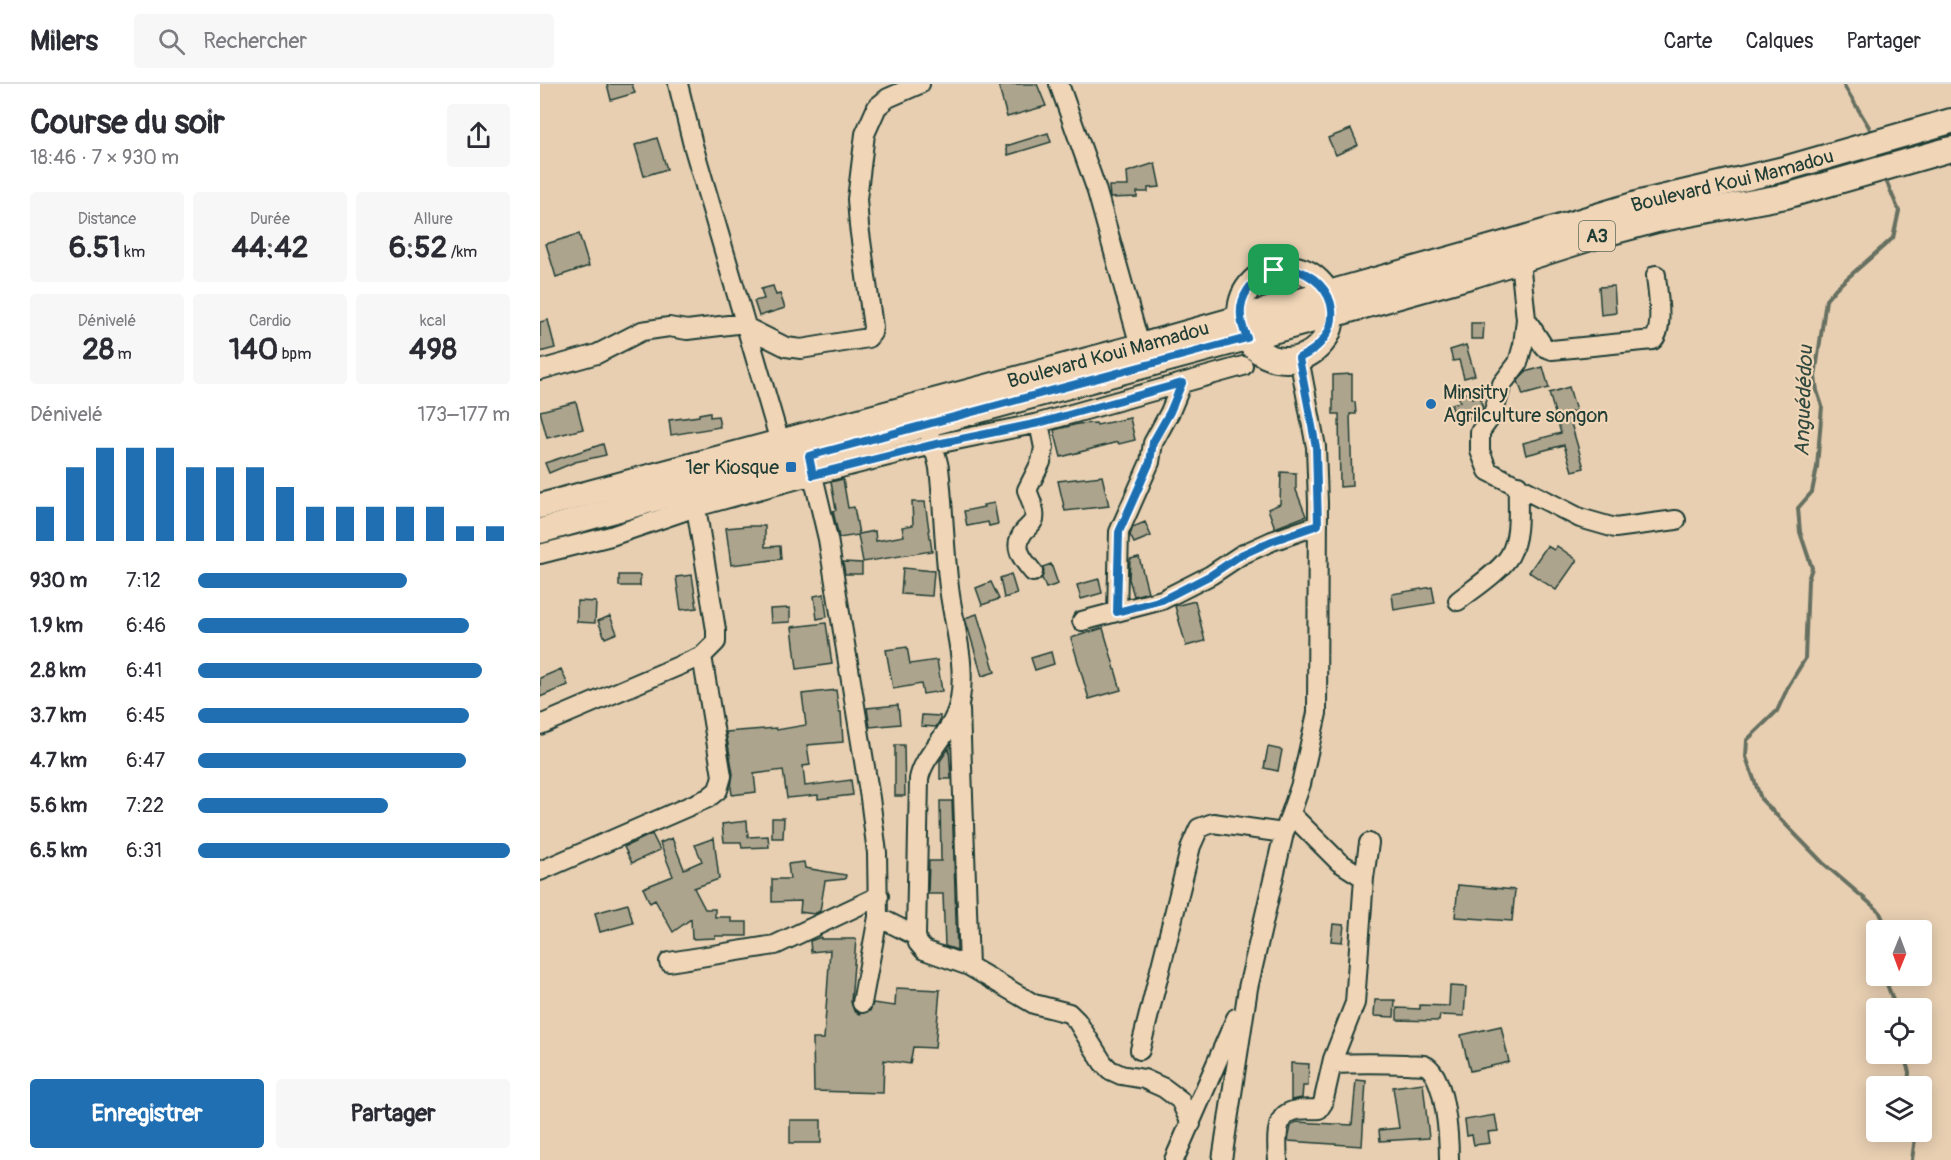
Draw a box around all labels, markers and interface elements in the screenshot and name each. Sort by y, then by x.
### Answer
search box [134,14,554,68]
text: Milers [30,24,98,59]
icon: search [155,25,188,58]
text: Rechercher [203,27,307,55]
text: Carte [1663,28,1712,55]
text: Calques [1745,28,1813,55]
text: Partager [1846,28,1921,55]
text: Course du soir [30,102,225,143]
button: share [447,104,510,167]
street label: Boulevard Koui Mamadou [1628,143,1836,218]
text: 18:46 · 7 × 930 m [30,145,179,170]
text: Distance [78,209,136,229]
text: Durée [250,209,290,229]
text: Allure [413,209,453,229]
road number: A3 [1579,221,1615,251]
text: 6.51 [69,229,121,266]
text: 44:42 [232,229,308,266]
text: 6:52 [389,229,447,266]
text: km [121,242,145,262]
text: /km [447,242,477,262]
pin [1248,244,1299,295]
icon: arrive [1257,253,1290,286]
text: Dénivelé [78,311,136,331]
text: Cardio [249,311,291,331]
text: kcal [420,311,446,331]
street label: Boulevard Koui Mamadou [1005,315,1212,393]
text: 28 [82,331,114,368]
text: 140 [229,331,278,368]
text: 498 [409,331,457,368]
text: m [114,344,132,364]
text: bpm [278,344,311,364]
water label: Anguédédou [1789,344,1819,457]
place label: Minsitry Agrilculture songon [1443,380,1608,428]
marker: Minsitry Agrilculture songon [1424,397,1438,411]
text: Dénivelé [30,402,103,427]
text: 173–177 m [418,402,510,427]
place label: 1er Kiosque [685,455,779,480]
marker: 1er Kiosque [784,460,798,474]
text: 930 m [30,568,87,593]
text: 7:12 [126,568,161,593]
text: 1.9 km [30,613,83,638]
text: 6:46 [126,613,166,638]
text: 2.8 km [30,658,86,683]
text: 6:41 [126,658,162,683]
text: 3.7 km [30,703,87,728]
text: 6:45 [126,703,165,728]
text: 4.7 km [30,748,87,773]
text: 6:47 [126,748,165,773]
text: 5.6 km [30,793,87,818]
text: 7:22 [126,793,164,818]
text: 6.5 km [30,838,87,863]
text: 6:31 [126,838,162,863]
north arrow [1866,920,1932,986]
map controls [1866,920,1932,1142]
button: locate [1866,998,1932,1064]
button: layers [1866,1076,1932,1142]
button: Enregistrer [30,1079,264,1148]
button: Partager [276,1079,510,1148]

